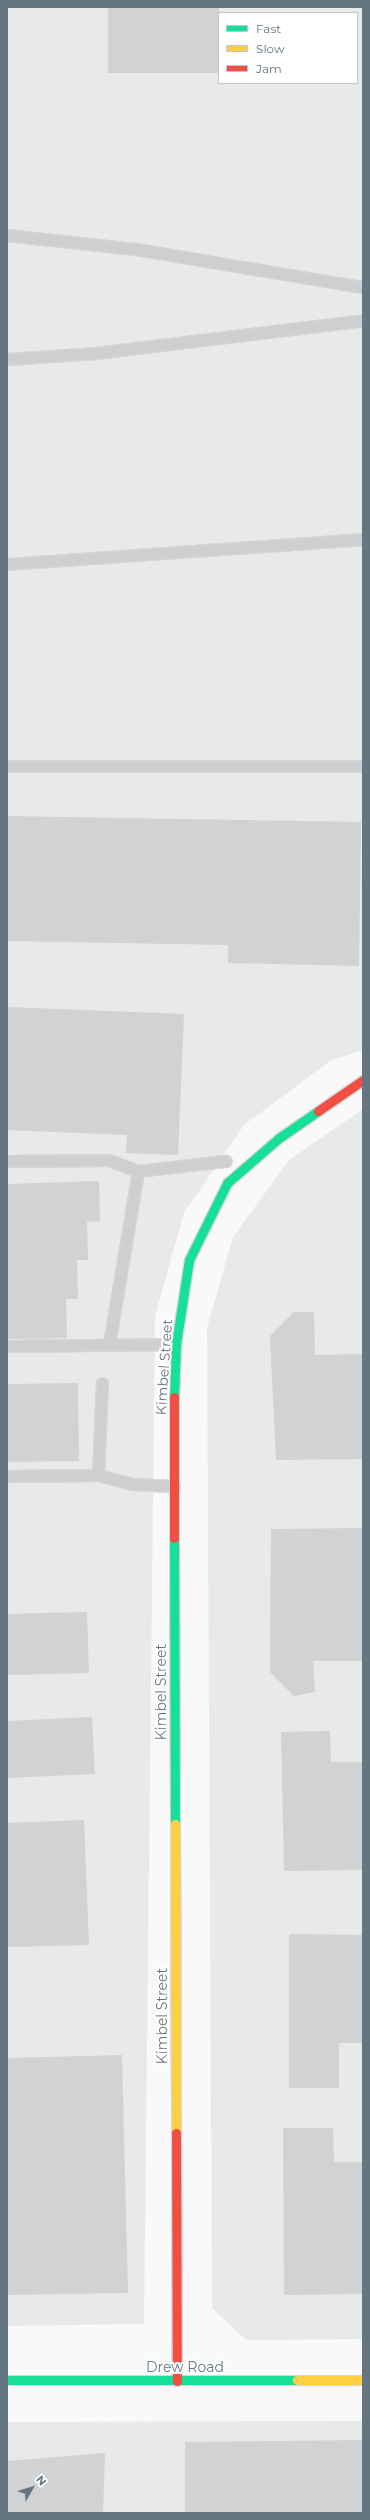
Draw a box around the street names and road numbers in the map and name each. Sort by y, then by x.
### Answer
street label: Kimbel Street [152,1318,176,1416]
street label: Kimbel Street [153,1644,169,1740]
street label: Kimbel Street [154,1968,170,2064]
street label: Drew Road [146,2359,224,2375]

